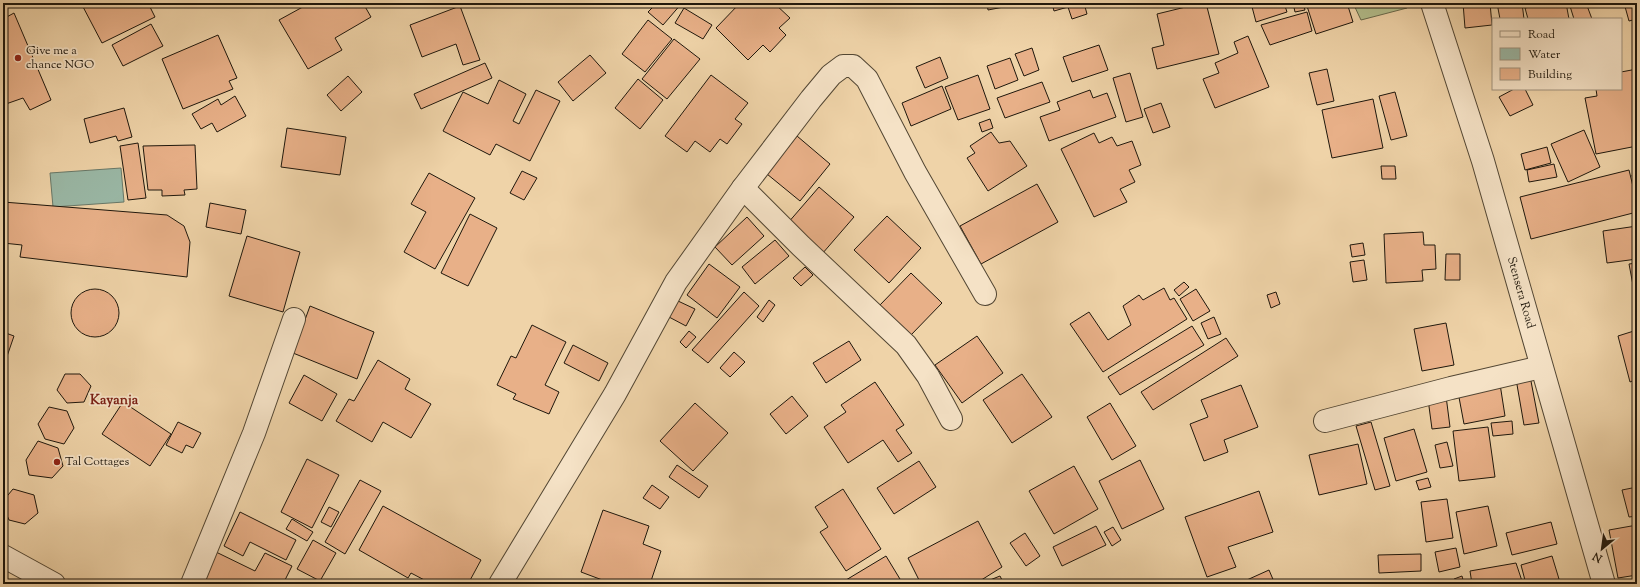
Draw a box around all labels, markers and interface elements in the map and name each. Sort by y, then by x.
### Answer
legend [1492,18,1622,90]
text: Road [1528,26,1555,44]
place label: Give me a chance NGO [26,42,94,74]
text: Water [1528,46,1561,64]
marker: Give me a chance NGO [13,53,23,63]
text: Building [1528,66,1572,84]
street label: Stensera Road [1502,255,1540,331]
district label: Kayanja [90,391,139,411]
place label: Tal Cottages [65,453,130,471]
marker: Tal Cottages [52,457,62,467]
north arrow [1582,529,1622,569]
text: N [1590,548,1606,566]

